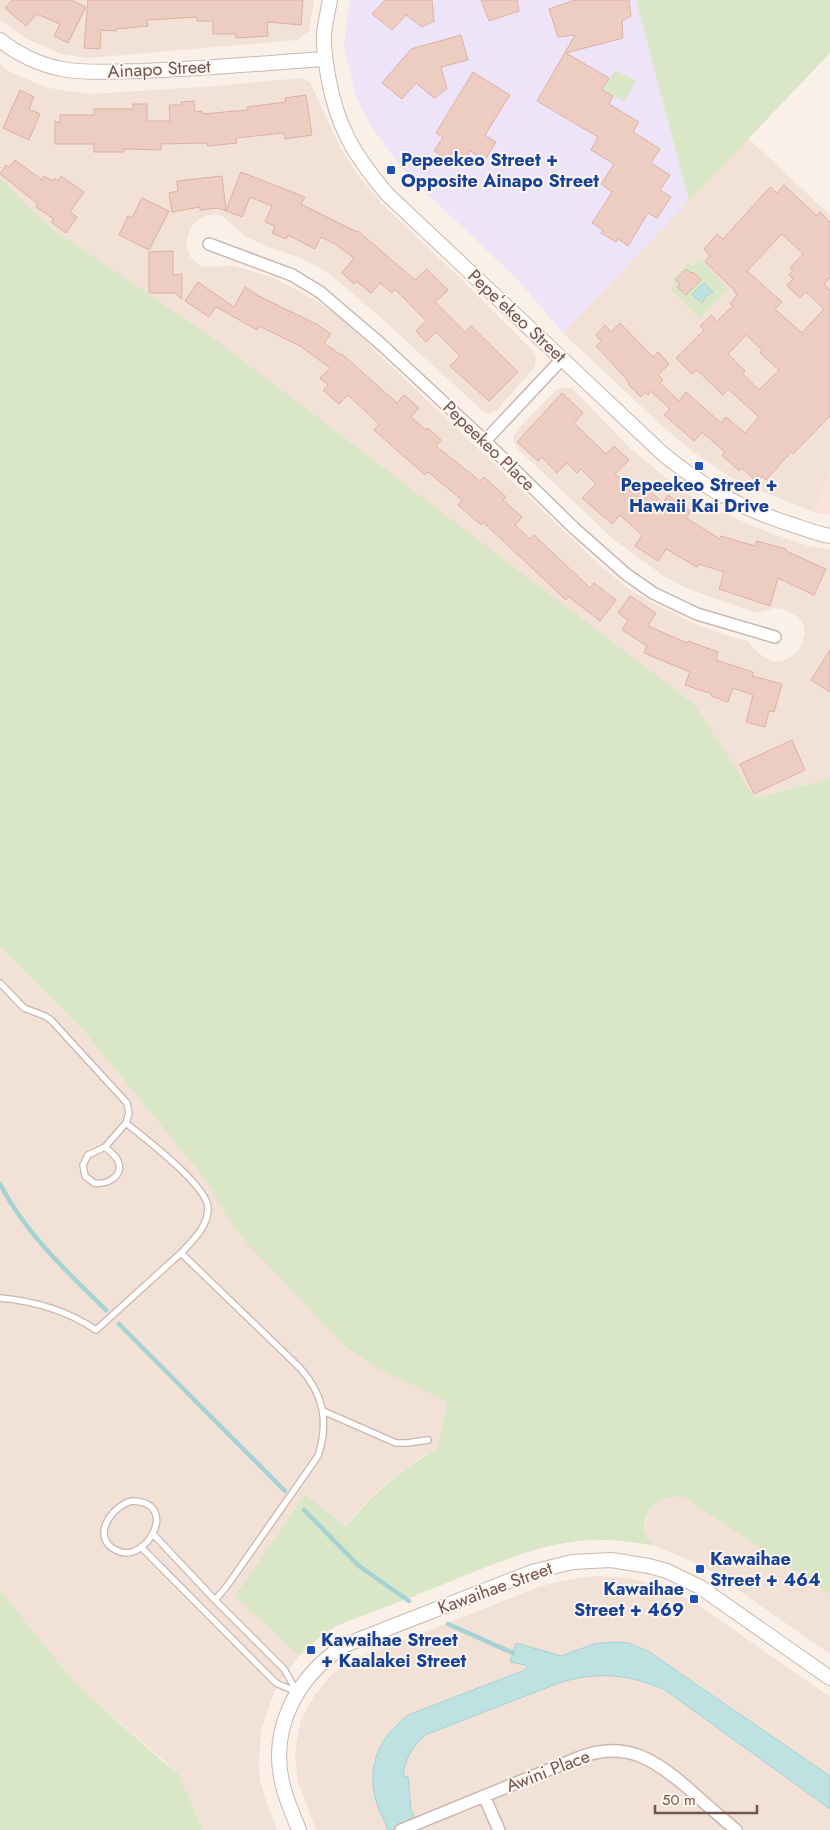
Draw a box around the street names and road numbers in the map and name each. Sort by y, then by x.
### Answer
street label: Ainapo Street [107,53,212,85]
street label: Pepeʻekeo Street [462,263,573,369]
street label: Pepeekeo Place [437,395,541,497]
street label: Kawaihae Street [434,1555,556,1621]
street label: Awini Place [502,1743,594,1799]

